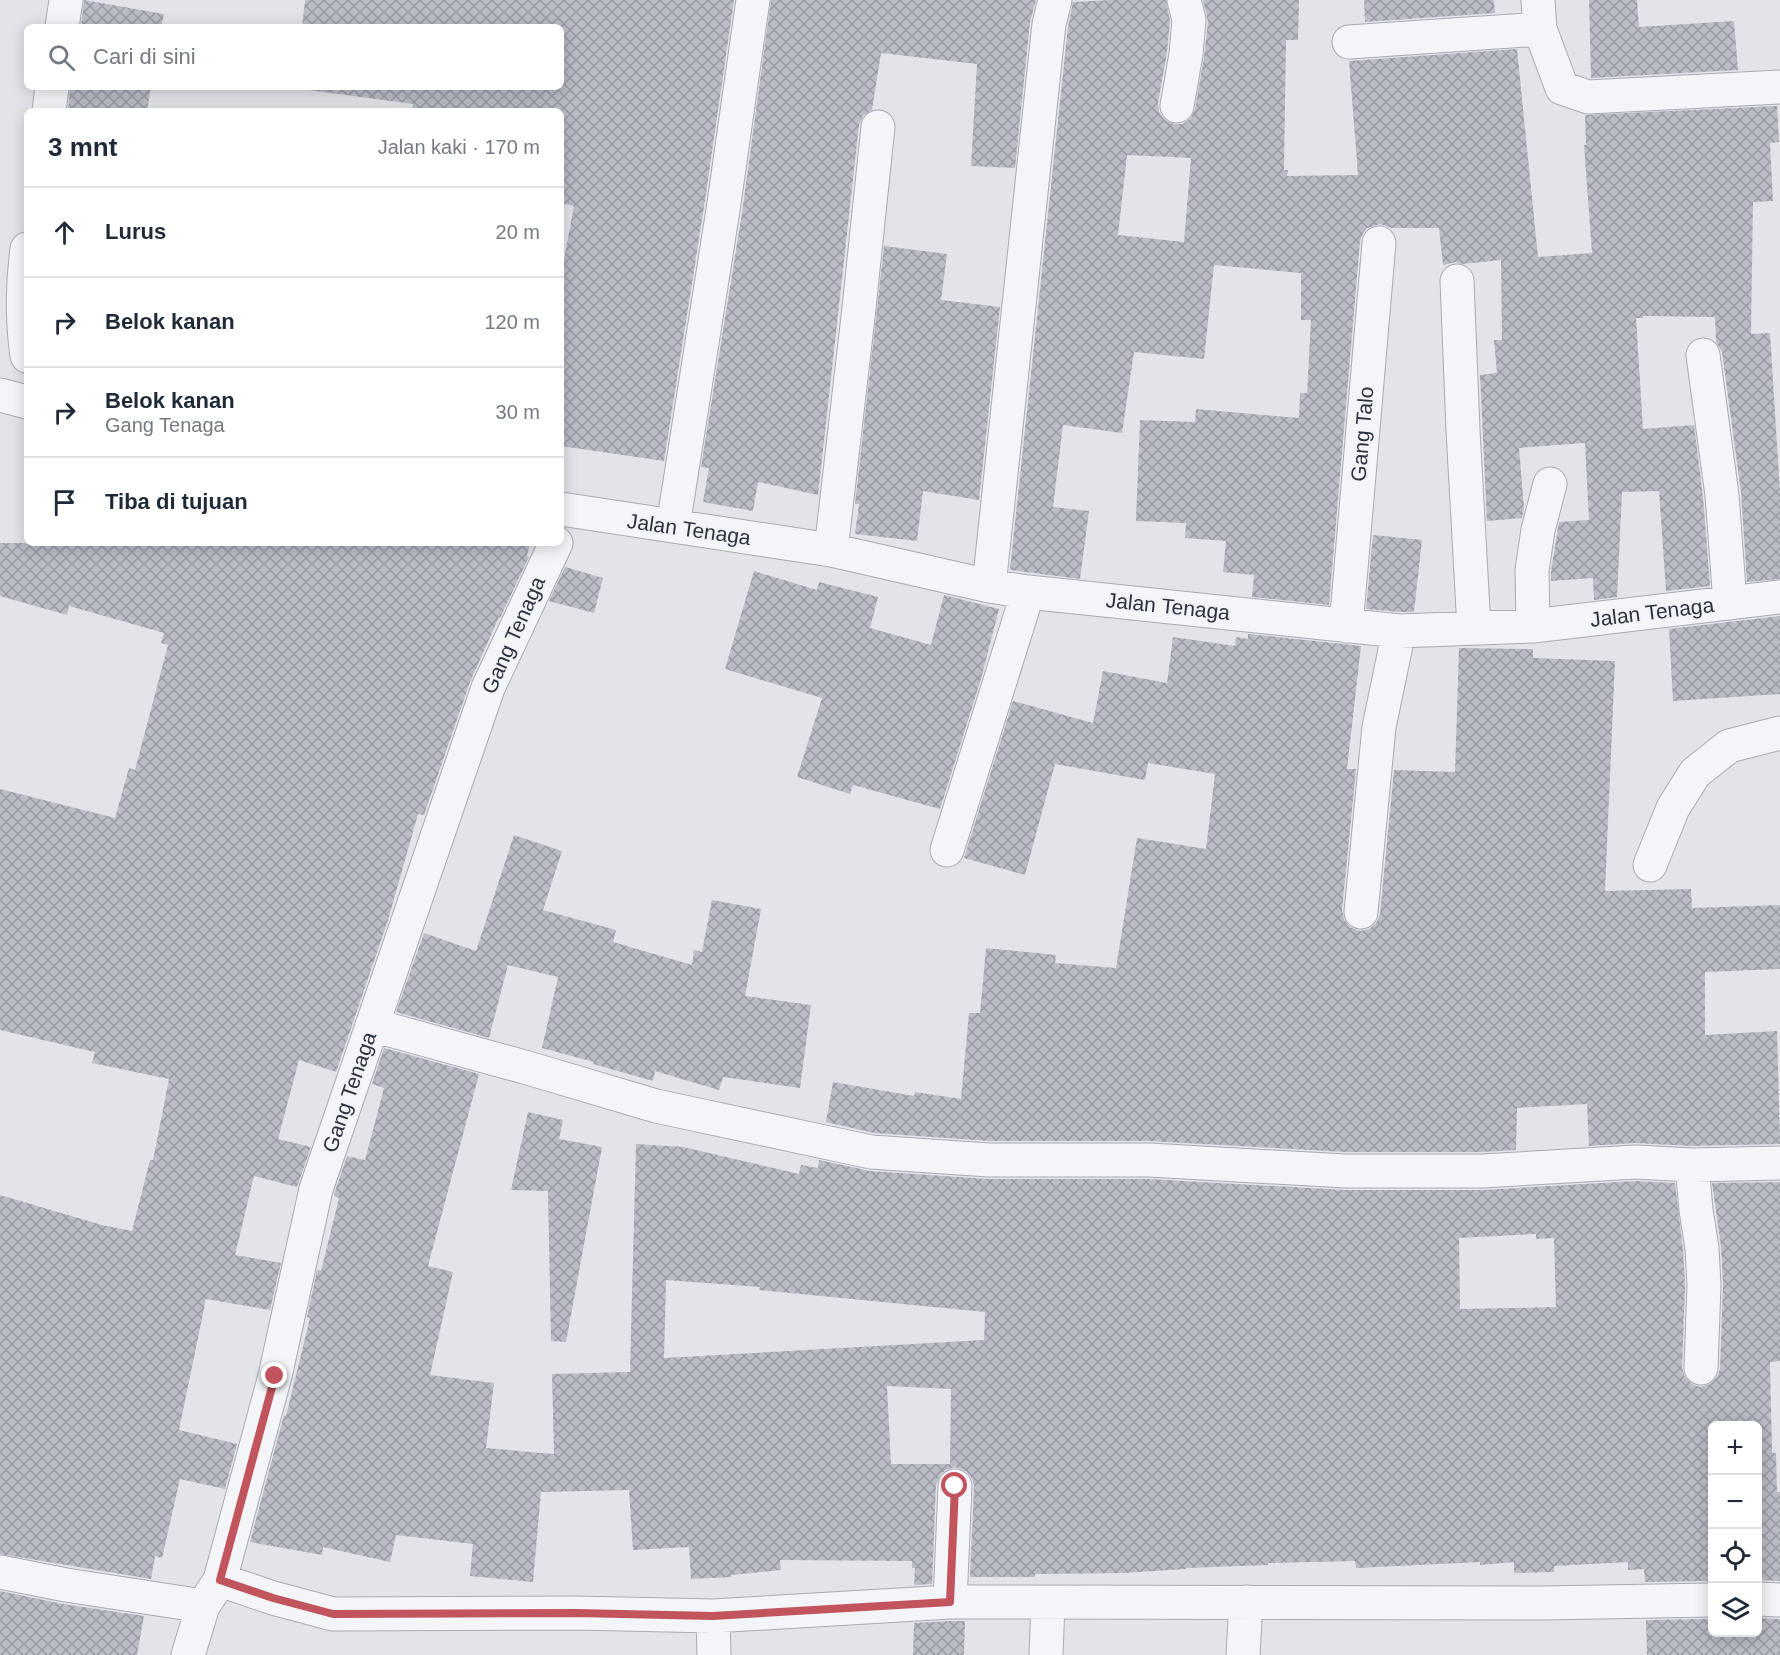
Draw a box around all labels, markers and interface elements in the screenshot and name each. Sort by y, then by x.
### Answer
search box [24,24,564,90]
icon: search [45,41,78,74]
text: Cari di sini [93,44,196,69]
text: 3 mnt [48,132,117,162]
text: Jalan kaki · 170 m [378,136,540,158]
icon: ahead [48,216,81,249]
text: Lurus [105,219,166,244]
text: 20 m [496,221,540,243]
icon: right [48,306,81,339]
text: Belok kanan [105,309,235,334]
text: 120 m [484,311,540,333]
street label: Gang Talo [1346,385,1378,483]
text: Belok kanan [105,388,235,413]
icon: right [48,396,81,429]
text: 30 m [496,401,540,423]
text: Gang Tenaga [105,414,225,436]
icon: arrive [48,486,81,519]
text: Tiba di tujuan [105,489,248,514]
street label: Jalan Tenaga [626,509,753,549]
street label: Gang Tenaga [477,573,549,697]
street label: Jalan Tenaga [1105,588,1231,624]
street label: Jalan Tenaga [1589,593,1716,631]
street label: Gang Tenaga [318,1029,380,1155]
route end [261,1362,287,1388]
map controls [1708,1421,1762,1637]
button: + [1708,1421,1762,1475]
route start [941,1472,967,1498]
button: − [1708,1475,1762,1529]
button: locate [1708,1529,1762,1583]
button: layers [1708,1583,1762,1637]

